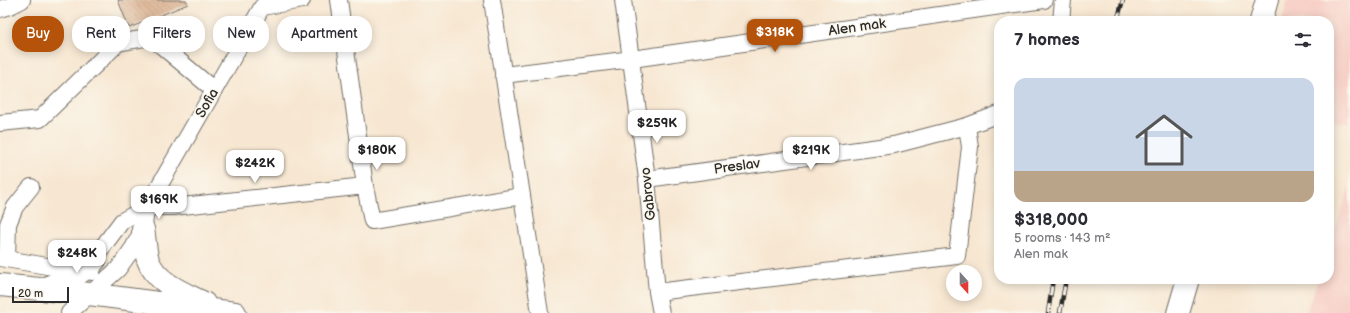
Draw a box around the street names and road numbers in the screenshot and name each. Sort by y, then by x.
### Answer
street label: Alen mak [827,15,887,39]
street label: Sofia [192,85,222,121]
street label: Preslav [713,154,761,178]
street label: Gabrovo [637,166,659,221]

